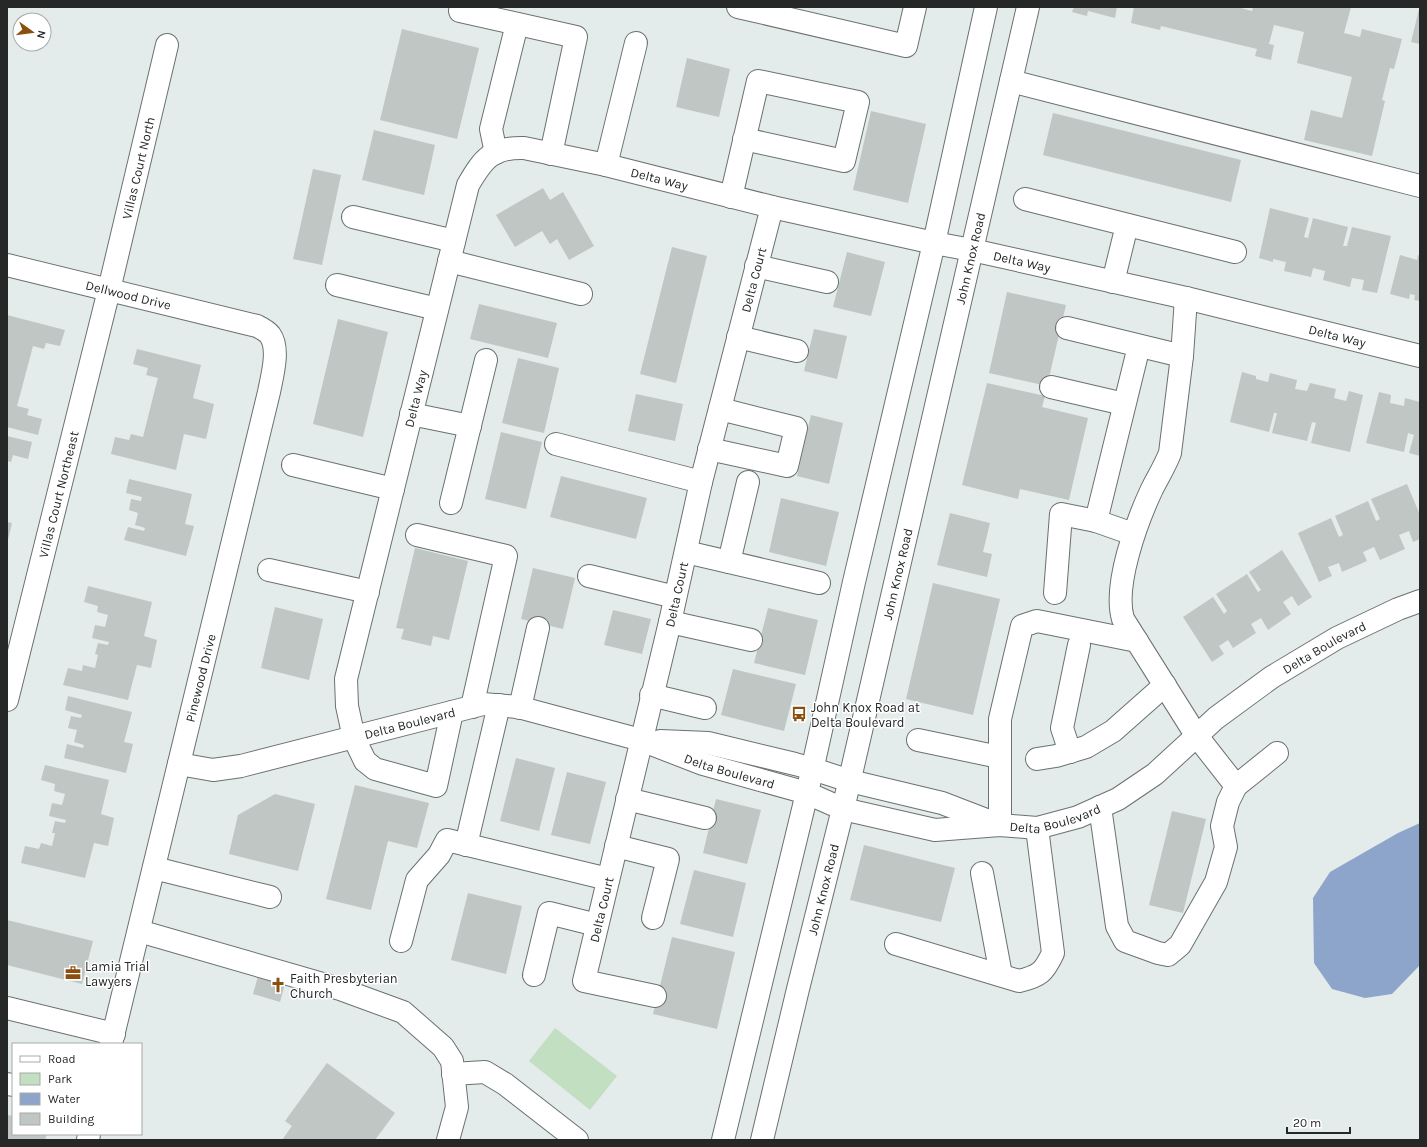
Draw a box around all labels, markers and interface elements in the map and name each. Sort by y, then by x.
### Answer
north arrow [12,12,52,52]
text: N [34,29,48,40]
street label: Villas Court North [119,115,158,221]
street label: Delta Way [629,165,690,193]
street label: John Knox Road [953,211,988,306]
street label: Delta Court [738,246,769,314]
street label: Delta Way [992,248,1052,275]
street label: Dellwood Drive [84,277,173,313]
street label: Delta Way [1307,322,1368,350]
street label: Delta Way [401,368,430,429]
street label: Villas Court Northeast [36,429,82,559]
street label: John Knox Road [880,527,916,621]
street label: Delta Court [662,560,691,629]
street label: Delta Boulevard [1280,618,1369,677]
street label: Pinewood Drive [182,632,219,724]
place label: John Knox Road at Delta Boulevard [811,700,920,730]
street label: Delta Boulevard [363,704,457,742]
bus stop icon: John Knox Road at Delta Boulevard [790,705,808,723]
street label: Delta Boulevard [682,750,776,792]
street label: Delta Boulevard [1009,801,1103,836]
street label: John Knox Road [805,842,842,937]
street label: Delta Court [587,875,617,944]
place label: Lamia Trial Lawyers [85,959,149,989]
office icon: Lamia Trial Lawyers [64,964,82,982]
place label: Faith Presbyterian Church [290,971,398,1001]
church icon: Faith Presbyterian Church [269,976,287,994]
legend [12,1043,142,1135]
text: Road [48,1052,76,1066]
text: Park [48,1072,73,1086]
text: Water [48,1092,81,1106]
scale bar [1287,1109,1350,1135]
text: Building [48,1112,95,1126]
text: 20 m [1293,1116,1321,1130]

